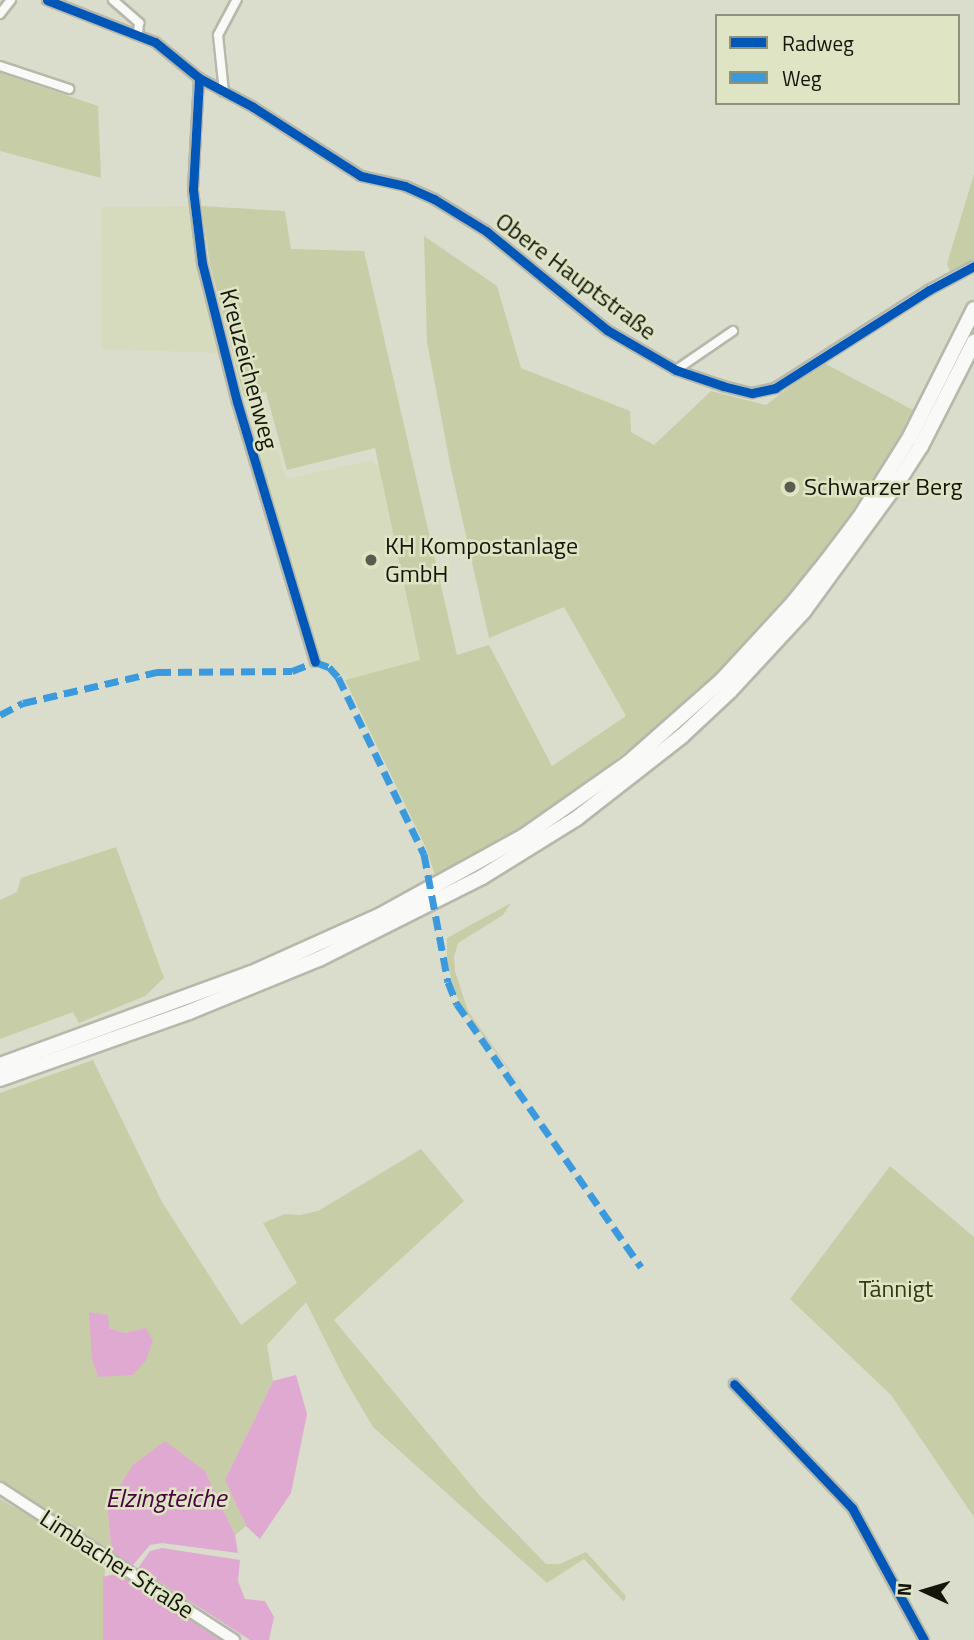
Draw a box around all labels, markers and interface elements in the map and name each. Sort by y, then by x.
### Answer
legend [715,14,960,105]
text: Radweg [782,27,854,59]
text: Weg [782,62,822,94]
street label: Obere Hauptstraße [490,206,662,346]
street label: Kreuzeichenweg [214,285,284,453]
place label: Schwarzer Berg [804,473,963,501]
marker: Schwarzer Berg [782,479,798,495]
place label: KH Kompostanlage GmbH [385,532,578,588]
marker: KH Kompostanlage GmbH [363,552,379,568]
park label: Tännigt [859,1275,933,1303]
water label: Elzingteiche [105,1482,227,1514]
street label: Limbacher Straße [35,1503,199,1625]
north arrow [890,1556,960,1626]
text: N [889,1582,918,1597]

